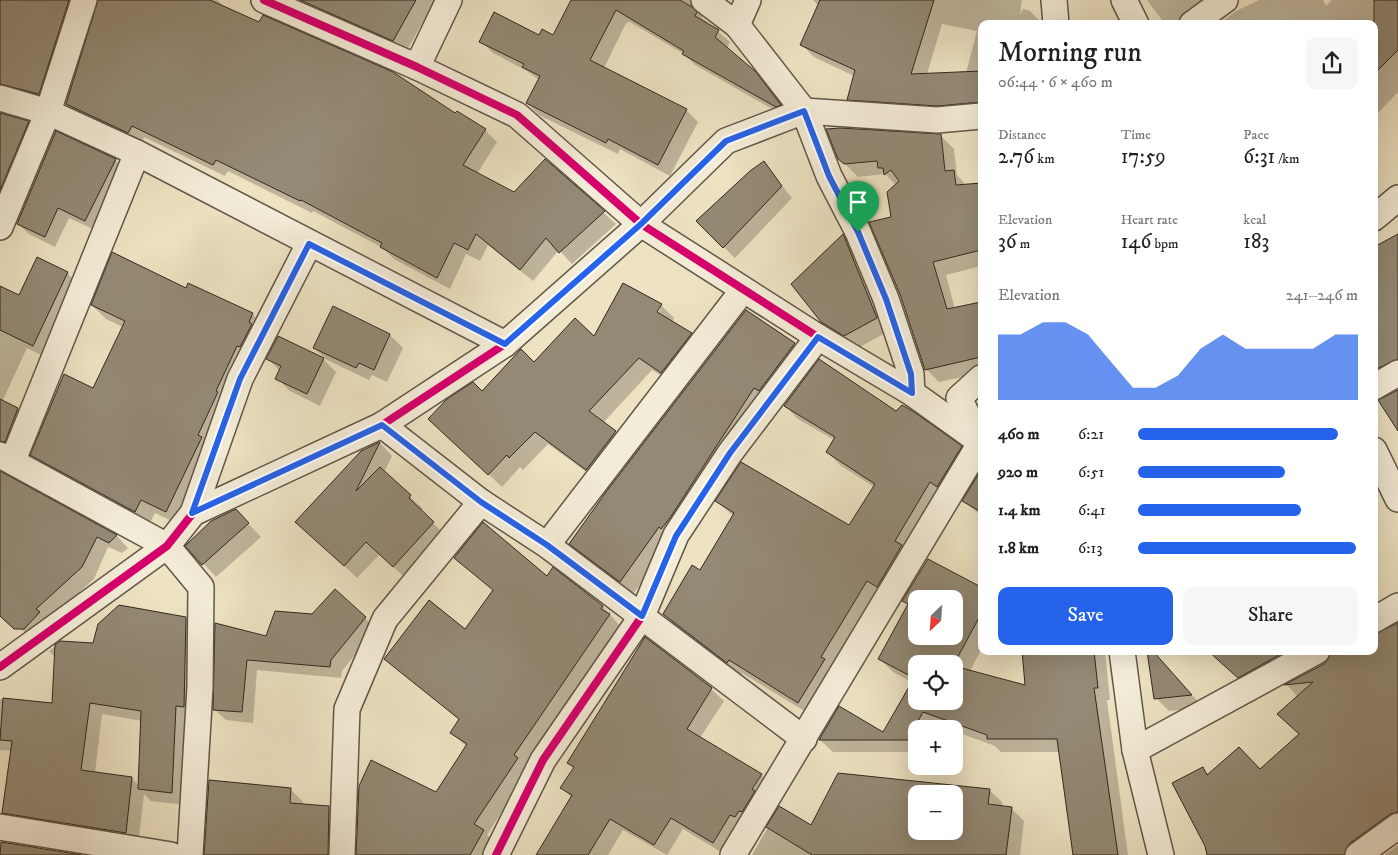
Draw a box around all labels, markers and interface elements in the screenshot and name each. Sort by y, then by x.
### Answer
text: Morning run [998,35,1142,70]
button: share [1306,37,1358,89]
text: 06:44 · 6 × 460 m [998,72,1113,92]
text: Distance [998,126,1046,144]
text: Time [1121,126,1151,144]
text: Pace [1243,126,1269,144]
text: 2.76 [998,144,1034,170]
text: 17:59 [1121,144,1166,170]
text: 6:31 [1243,144,1275,170]
text: km [1034,150,1055,168]
text: /km [1275,150,1300,168]
pin [837,181,879,232]
icon: arrive [844,188,872,216]
text: Elevation [998,211,1052,229]
text: Heart rate [1121,211,1178,229]
text: kcal [1243,211,1266,229]
text: 36 [998,229,1017,255]
text: 146 [1121,229,1151,255]
text: 183 [1243,229,1269,255]
text: m [1017,235,1030,253]
text: bpm [1151,235,1179,253]
text: Elevation [998,285,1060,305]
text: 241–246 m [1286,285,1358,305]
text: 460 m [998,424,1040,444]
text: 6:21 [1078,424,1104,444]
text: 920 m [998,462,1038,482]
text: 6:51 [1078,462,1104,482]
text: 1.4 km [998,500,1040,520]
text: 6:41 [1078,500,1106,520]
text: 1.8 km [998,538,1039,558]
text: 6:13 [1078,538,1102,558]
button: Save [998,587,1173,645]
button: Share [1183,587,1358,645]
north arrow [908,590,962,645]
map controls [908,590,963,840]
button: locate [908,655,963,710]
button: + [908,720,963,775]
button: − [908,785,963,840]

